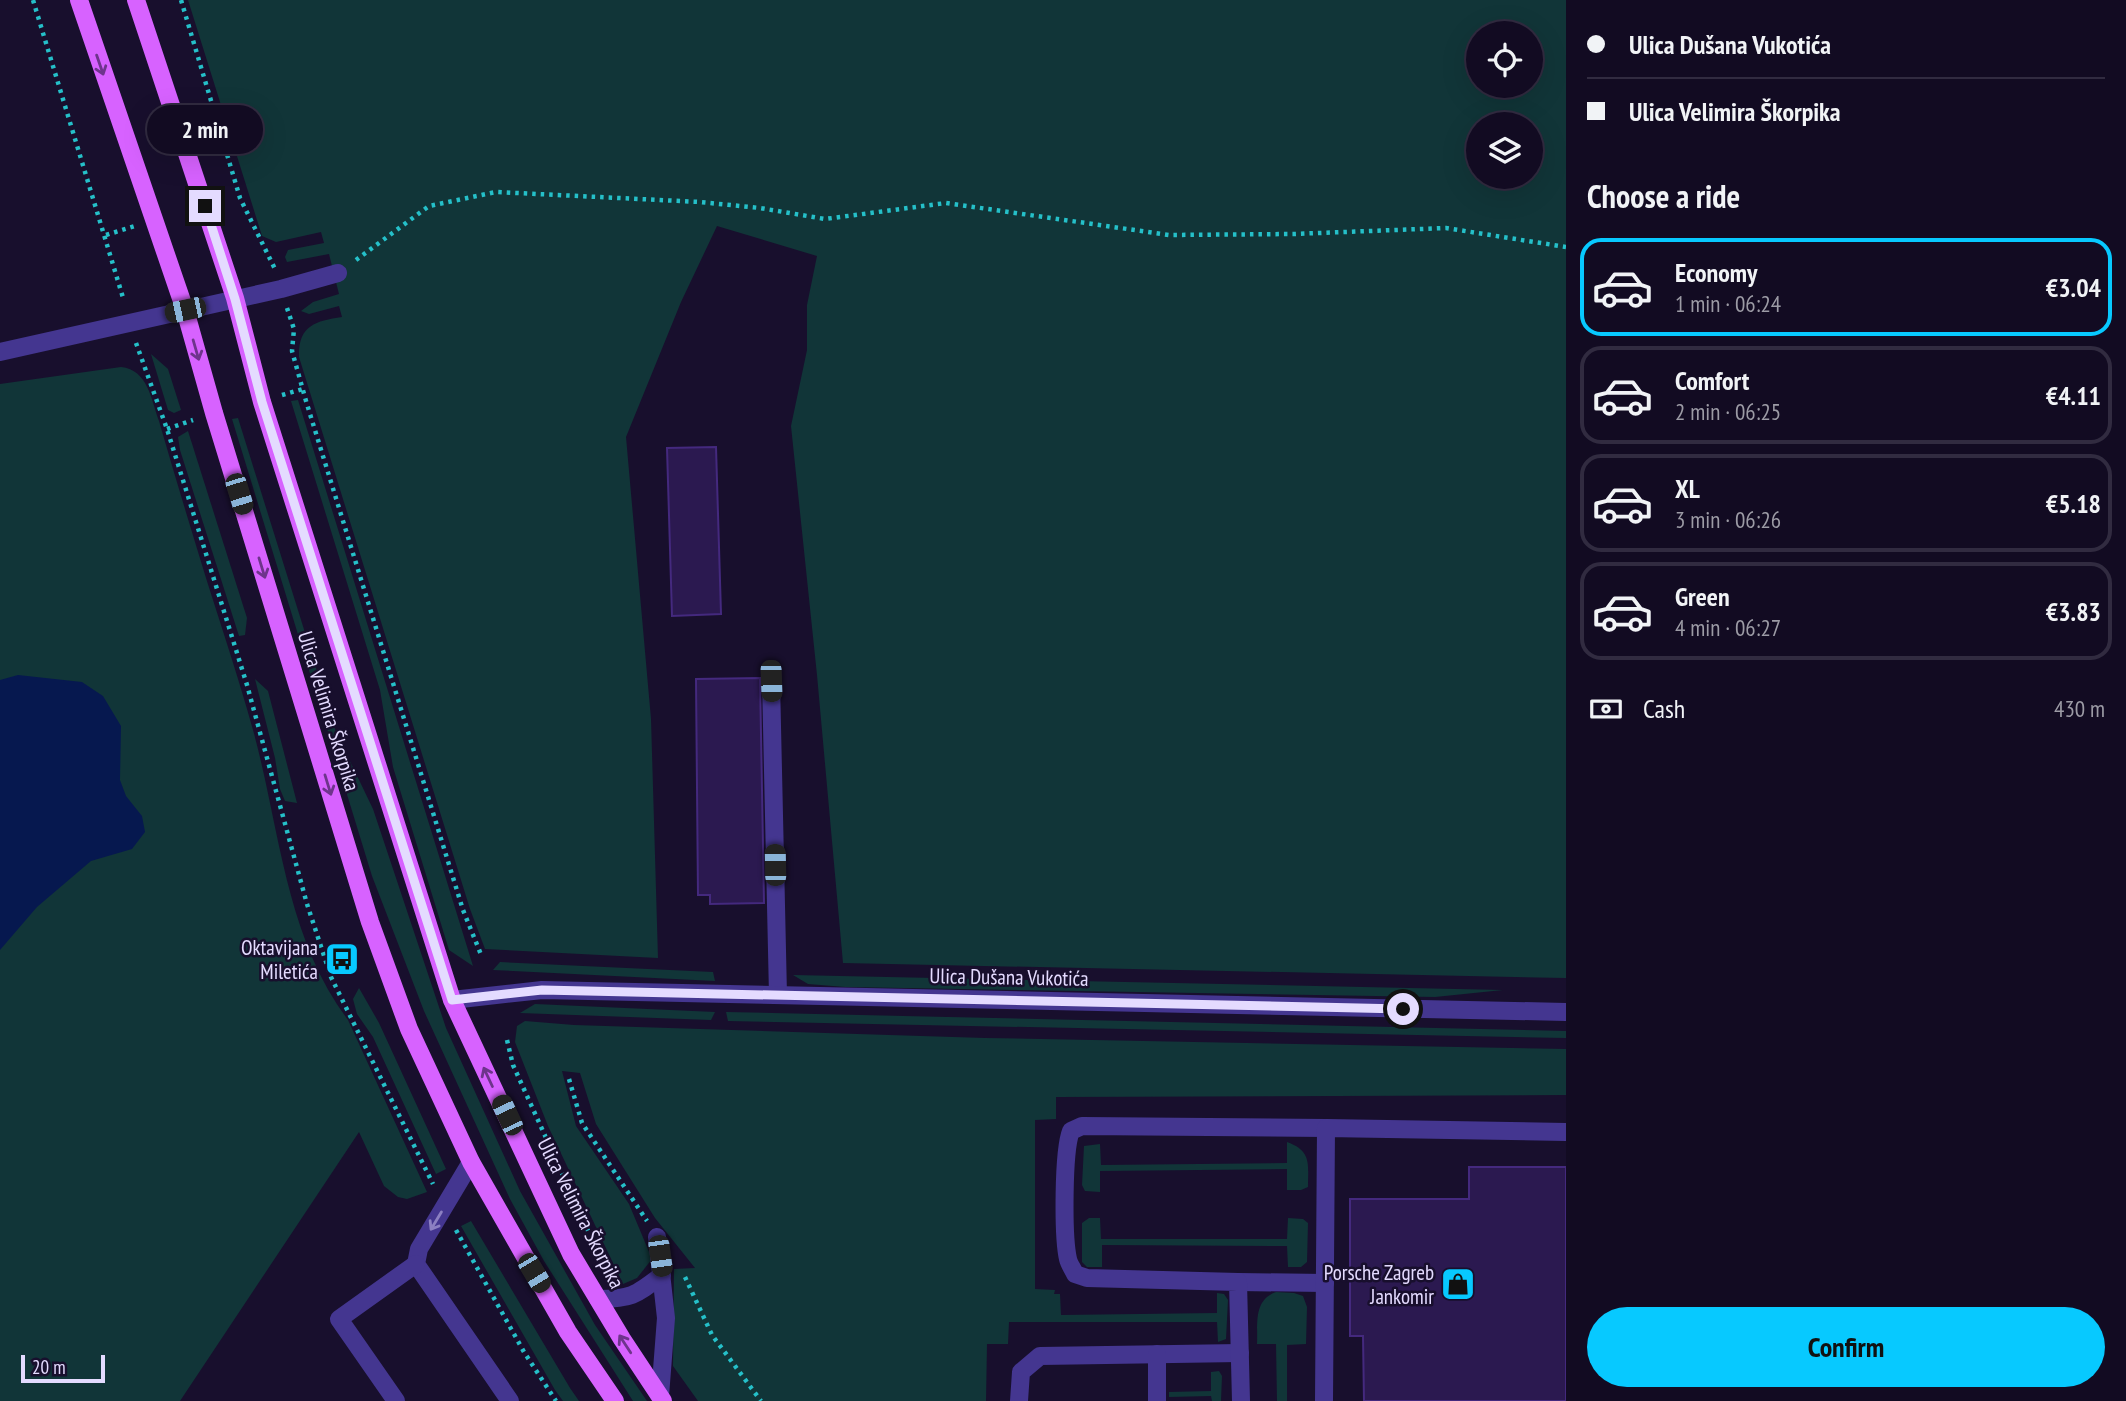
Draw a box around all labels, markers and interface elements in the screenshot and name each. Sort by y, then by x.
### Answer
map controls [1466,21,1543,189]
button: locate [1466,21,1543,98]
text: Ulica Dušana Vukotića [1629,28,1831,61]
one-way arrow [95,53,107,75]
text: Ulica Velimira Škorpika [1629,95,1841,128]
callout: 2 min [147,104,263,154]
button: layers [1466,112,1543,189]
text: 2 min [182,115,228,144]
text: Choose a ride [1587,175,1740,217]
route end [189,190,221,222]
icon: car [1591,256,1654,319]
text: Economy [1675,256,1757,289]
text: €3.04 [2046,271,2101,304]
text: 1 min · 06:24 [1675,289,1781,318]
car [163,295,208,325]
one-way arrow [191,339,204,361]
icon: car [1591,364,1654,427]
text: Comfort [1675,364,1749,397]
text: €4.11 [2046,379,2101,412]
text: 2 min · 06:25 [1675,397,1781,426]
car [223,471,256,517]
icon: car [1591,472,1654,535]
text: XL [1675,472,1700,505]
text: €5.18 [2046,487,2101,520]
text: 3 min · 06:26 [1675,505,1781,534]
one-way arrow [256,557,269,579]
icon: car [1591,580,1654,643]
text: Green [1675,580,1730,613]
text: €3.83 [2046,595,2101,628]
text: 4 min · 06:27 [1675,613,1781,642]
street label: Ulica Velimira Škorpika [292,628,366,794]
car [760,660,783,702]
icon: cash [1587,690,1625,728]
text: Cash [1643,692,1685,725]
text: 430 m [2054,694,2105,723]
one-way arrow [323,774,336,796]
car [765,844,786,886]
place label: Oktavijana Miletića [241,934,318,985]
bus stop icon: Oktavijana Miletića [323,940,361,978]
street label: Ulica Dušana Vukotića [929,962,1089,992]
route start [1387,993,1419,1025]
one-way arrow [481,1067,495,1088]
car [489,1092,526,1138]
street label: Ulica Velimira Škorpika [531,1133,631,1293]
one-way arrow [428,1210,442,1230]
car [647,1234,674,1278]
car [515,1250,554,1296]
place label: Porsche Zagreb Jankomir [1324,1259,1434,1310]
shop icon: Porsche Zagreb Jankomir [1439,1265,1477,1303]
button: Confirm [1587,1307,2105,1387]
one-way arrow [618,1335,632,1355]
scale bar [21,1352,105,1384]
text: 20 m [32,1355,66,1379]

